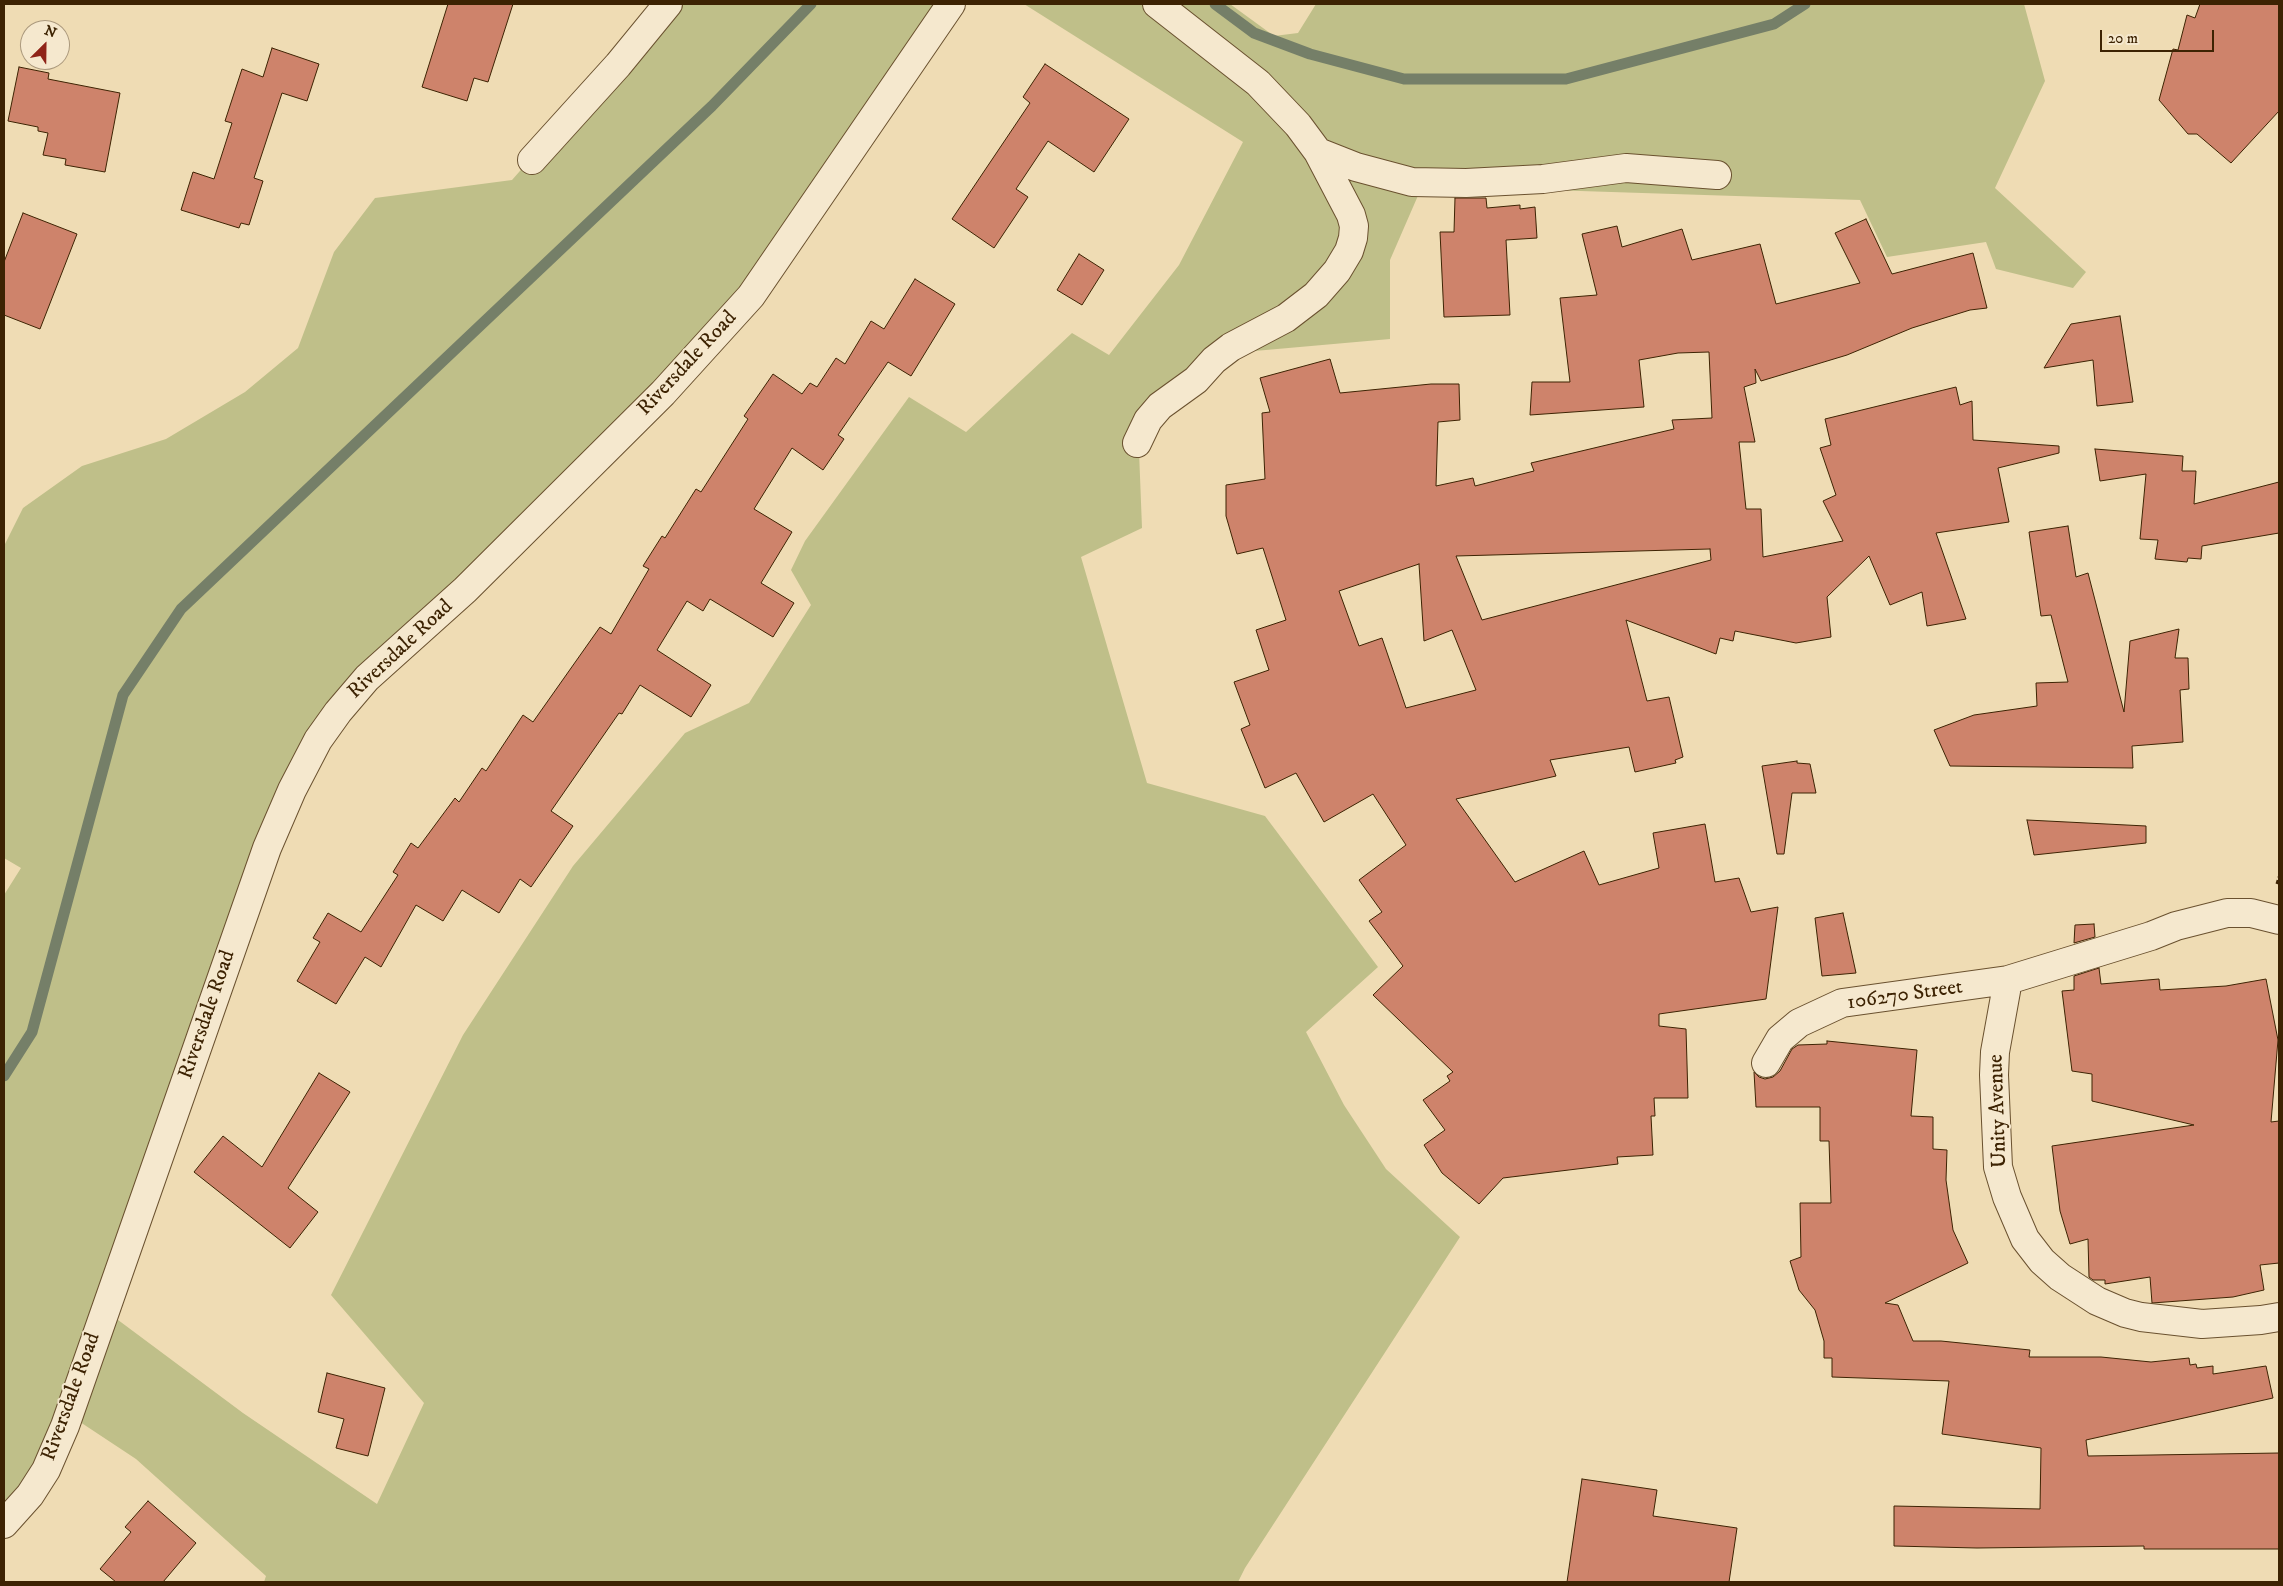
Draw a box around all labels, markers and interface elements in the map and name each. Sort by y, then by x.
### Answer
north arrow [20,20,70,70]
scale bar [2103,20,2217,52]
text: N [42,22,59,43]
text: 20 m [2108,29,2138,48]
street label: Riversdale Road [633,306,743,422]
street label: Riversdale Road [343,595,459,705]
street label: Riversdale Road [174,947,242,1083]
street label: 106270 Street [1846,975,1964,1017]
street label: Unity Avenue [1984,1054,2014,1168]
street label: Riversdale Road [37,1330,107,1464]

